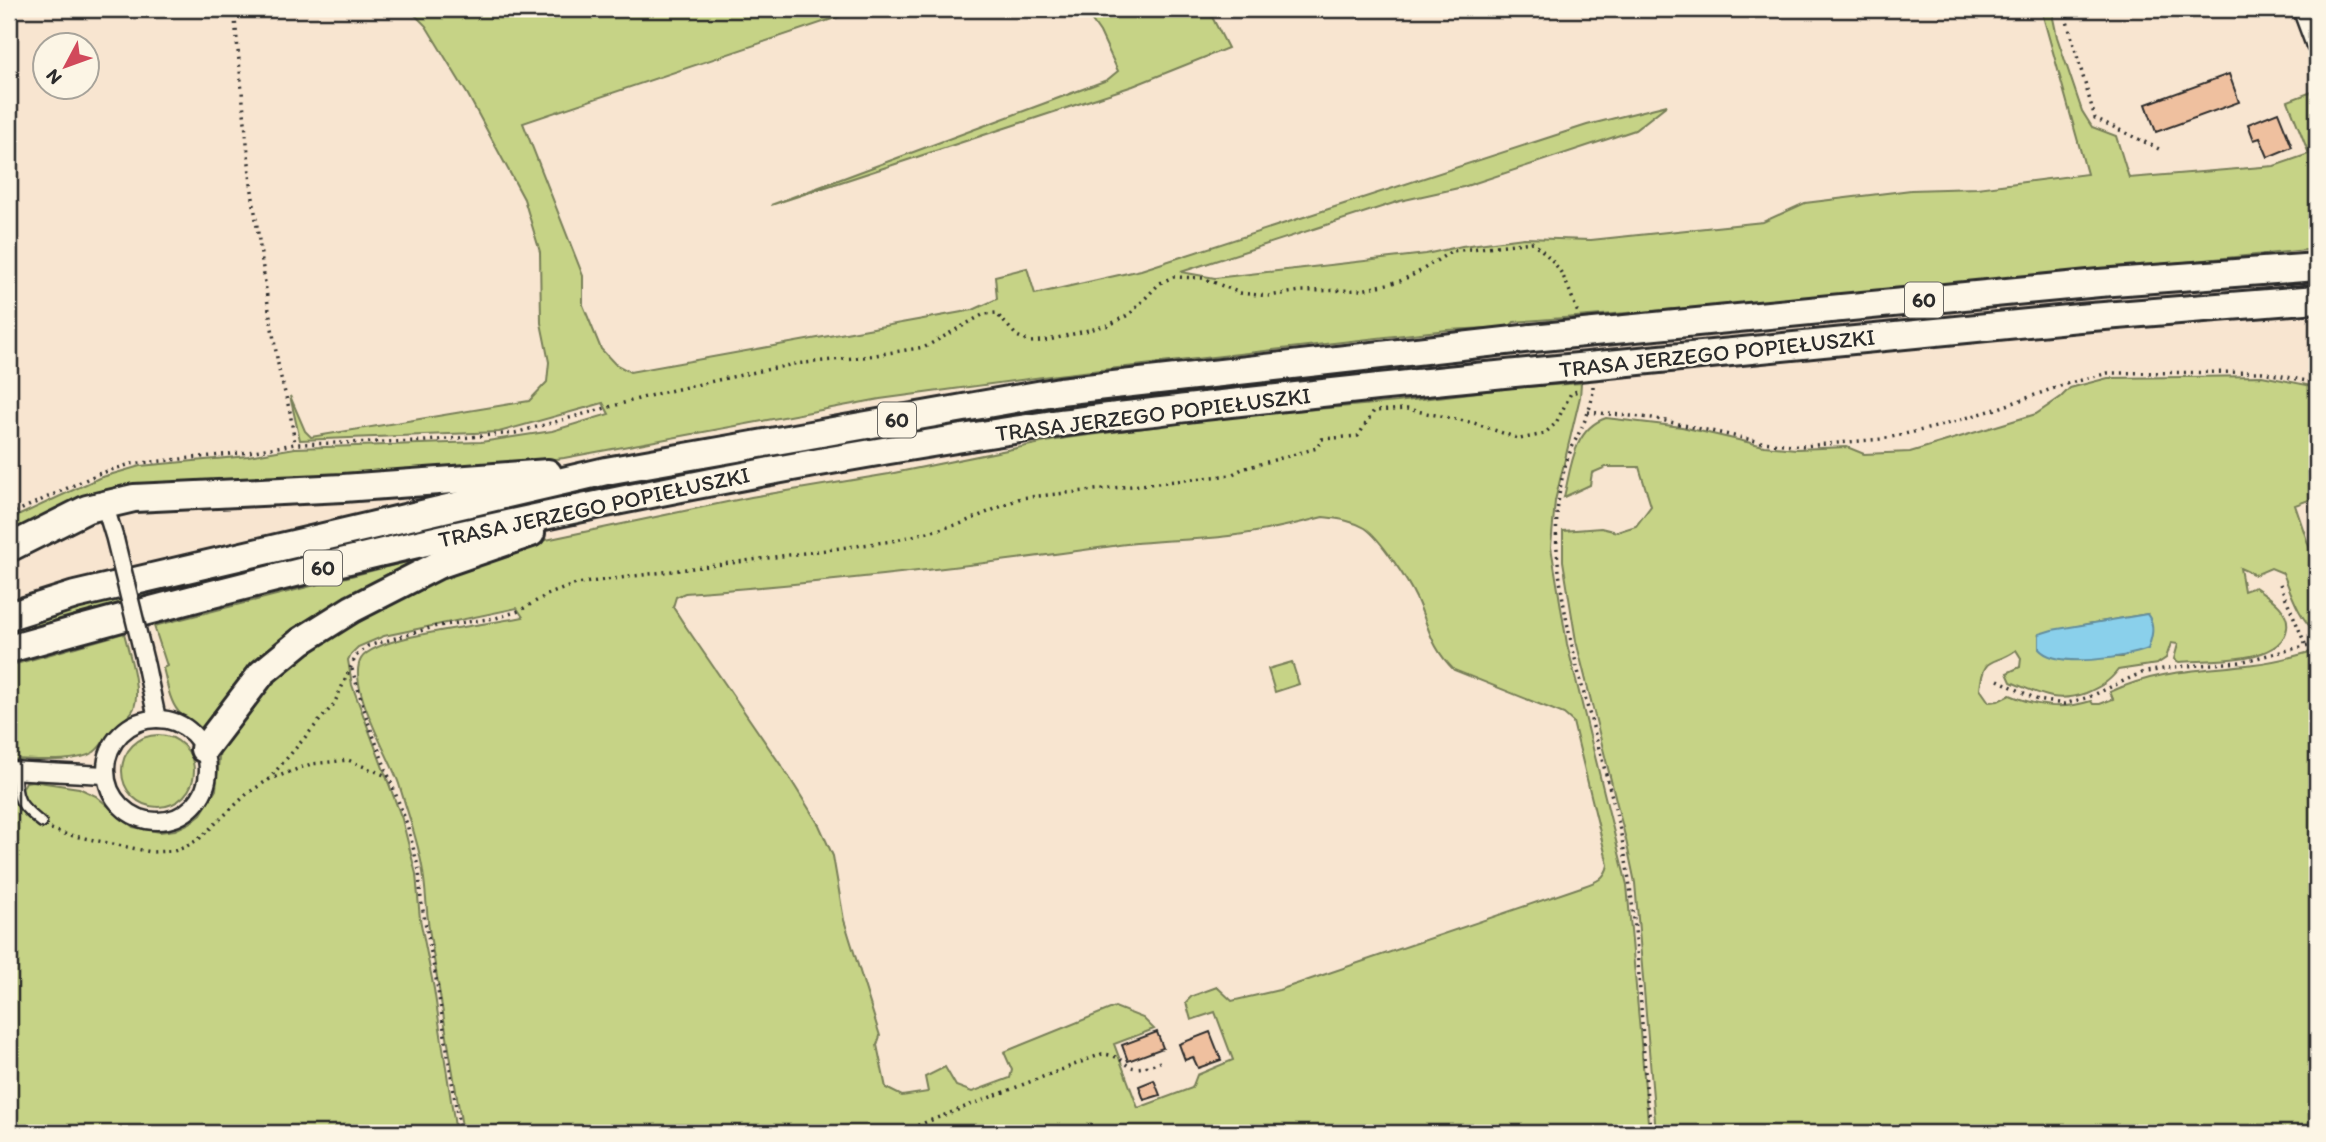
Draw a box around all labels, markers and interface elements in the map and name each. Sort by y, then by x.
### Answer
north arrow [32,32,102,102]
text: N [41,64,66,89]
road number: 60 [1905,282,1943,318]
street label: TRASA JERZEGO POPIEŁUSZKI [1558,322,1876,384]
street label: TRASA JERZEGO POPIEŁUSZKI [994,381,1312,447]
road number: 60 [878,402,916,438]
street label: TRASA JERZEGO POPIEŁUSZKI [436,460,752,554]
road number: 60 [304,550,342,586]

